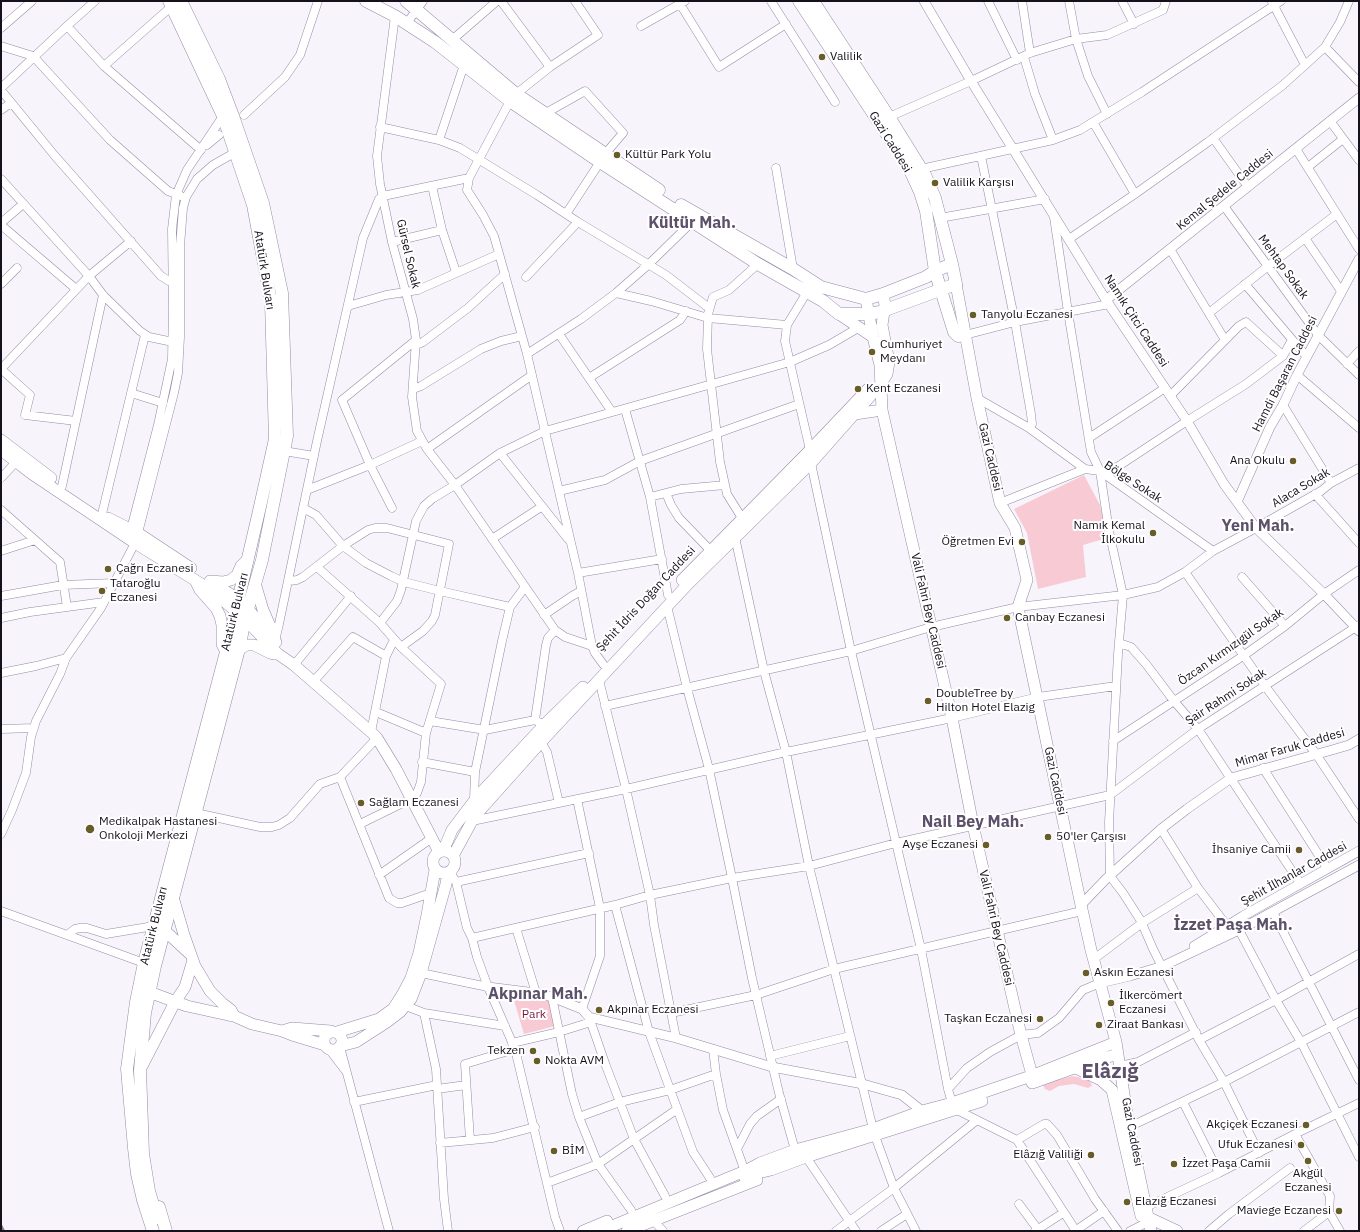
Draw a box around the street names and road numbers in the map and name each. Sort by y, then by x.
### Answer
street label: Gazi Caddesi [866,109,914,175]
street label: Kemal Şedele Caddesi [1174,147,1276,233]
street label: Gürsel Sokak [393,218,423,290]
street label: Atatürk Bulvarı [251,229,277,311]
street label: Mehtap Sokak [1255,232,1311,302]
street label: Namık Çitci Caddesi [1101,272,1171,370]
street label: Hamdi Başaran Caddesi [1249,314,1321,434]
street label: Gazi Caddesi [975,422,1005,492]
street label: Bölge Sokak [1101,458,1165,506]
street label: Alaca Sokak [1269,465,1333,511]
street label: Şehit İdris Doğan Caddesi [593,543,699,655]
street label: Vali Fahri Bey Caddesi [908,552,948,670]
street label: Atatürk Bulvarı [218,571,252,653]
street label: Özcan Kırmızıgül Sokak [1176,605,1286,689]
street label: Şair Rahmi Sokak [1183,666,1269,728]
street label: Mimar Faruk Caddesi [1234,725,1346,771]
street label: Gazi Caddesi [1041,746,1069,816]
street label: Şehit İlhanlar Caddesi [1239,839,1349,909]
street label: Vali Fahri Bey Caddesi [976,869,1016,987]
street label: Atatürk Bulvarı [137,885,171,967]
street label: Gazi Caddesi [1118,1097,1146,1167]

